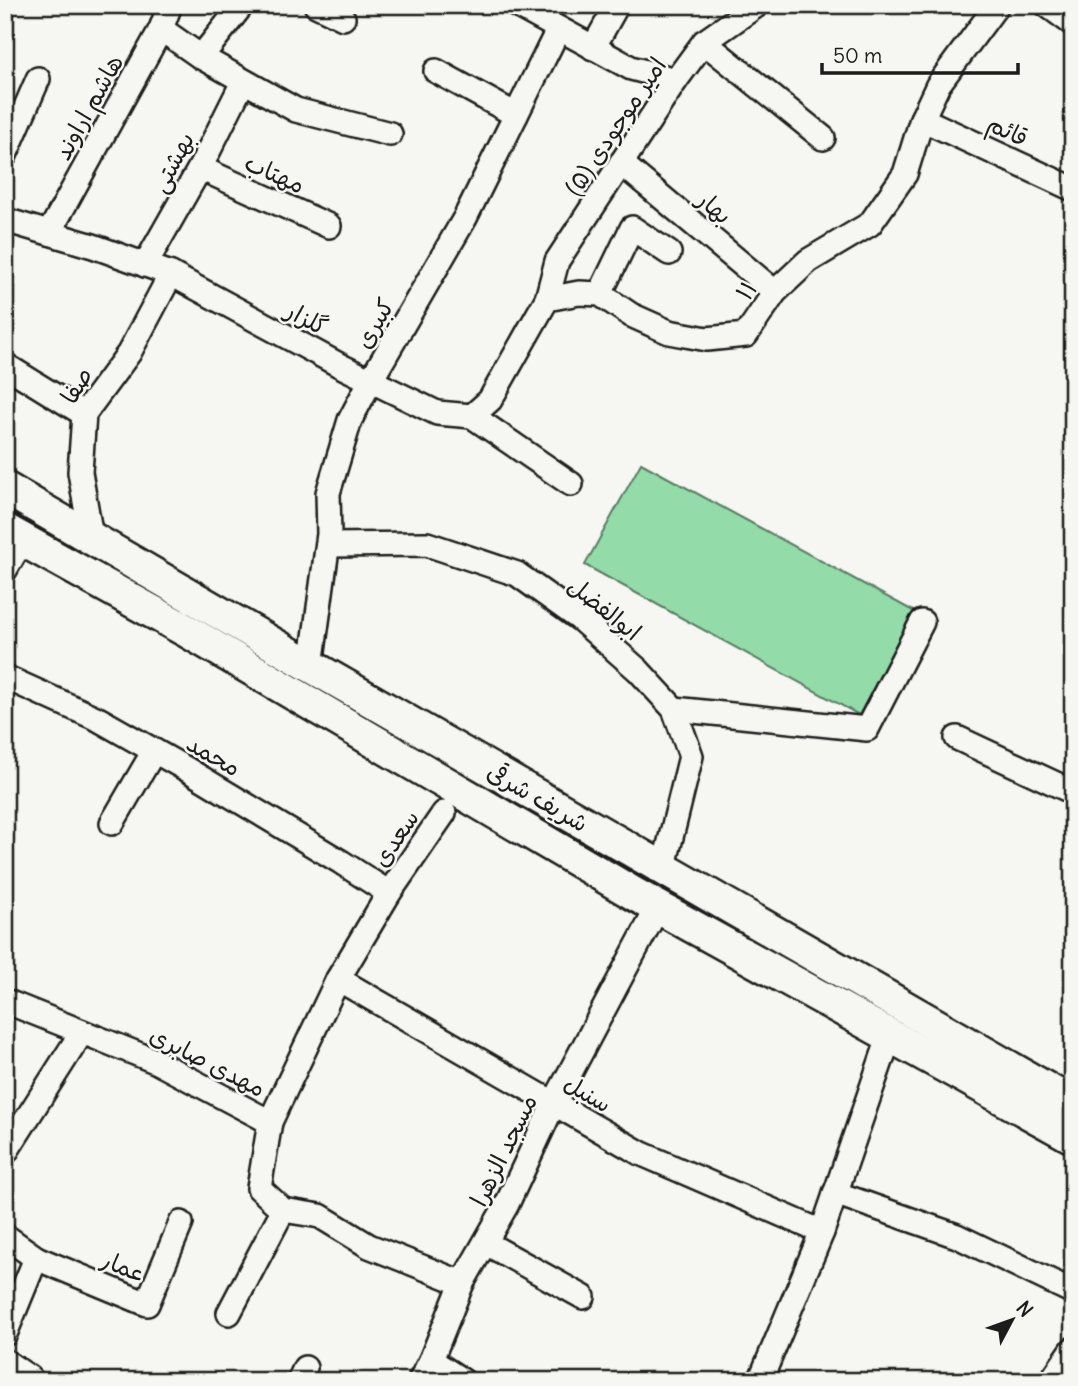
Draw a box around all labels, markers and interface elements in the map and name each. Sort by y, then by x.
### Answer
scale bar [822,32,1018,76]
text: 50 m [833,42,882,69]
street label: هاشم اراوند [47,49,133,167]
street label: امیر موجودی (۵) [558,51,673,201]
street label: قائم [981,108,1033,156]
street label: بهشتی [144,126,201,198]
street label: مهتاب [240,147,310,199]
street label: بهار [690,183,739,230]
street label: ۱۱ [729,274,763,306]
street label: کبیری [348,293,400,353]
street label: گلزار [279,294,333,341]
street label: صفا [53,361,99,409]
street label: ابوالفضل [562,569,648,647]
street label: محمد [181,728,247,782]
street label: شریف شرقی [482,756,594,838]
street label: سعدی [365,804,425,872]
street label: مهدی صابری [145,1019,271,1103]
street label: سنبل [559,1068,617,1118]
street label: مسجد الزهرا [463,1089,543,1211]
street label: عمار [96,1243,151,1288]
north arrow [976,1284,1046,1354]
text: N [1011,1296,1038,1322]

